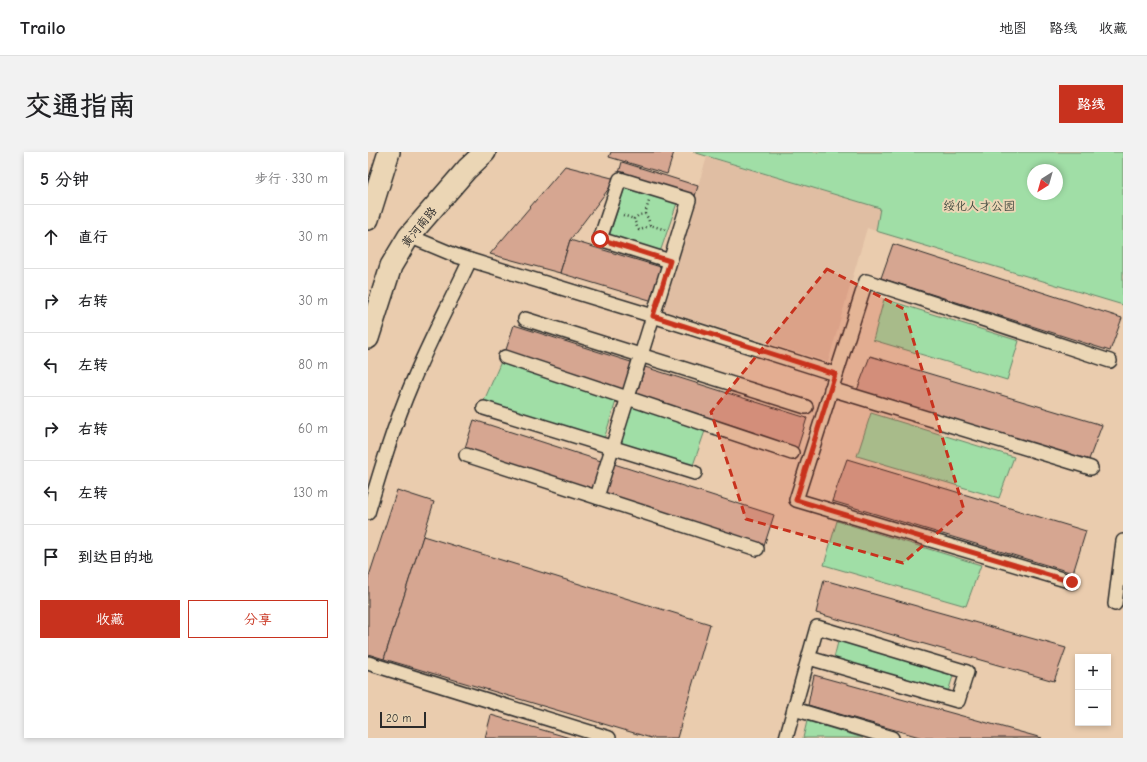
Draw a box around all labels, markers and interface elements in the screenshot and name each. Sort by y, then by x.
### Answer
text: Trailo [20,17,66,39]
text: 地图 [999,20,1027,37]
text: 路线 [1049,20,1077,37]
text: 收藏 [1099,20,1127,37]
button: 路线 [1059,85,1123,123]
text: 交通指南 [24,90,136,122]
north arrow [1027,164,1063,200]
text: 5 分钟 [40,170,89,189]
text: 步行 · 330 m [255,171,328,186]
park label: 绥化人才公园 [943,199,1015,213]
street label: 黄河南路 [398,204,440,250]
icon: ahead [40,226,62,248]
text: 直行 [78,228,108,246]
text: 30 m [298,229,328,244]
route start [591,230,609,248]
icon: right [40,290,62,312]
text: 右转 [78,292,108,310]
text: 30 m [298,293,328,308]
icon: left [40,354,62,376]
text: 左转 [78,356,108,374]
text: 80 m [298,357,328,372]
icon: right [40,418,62,440]
text: 右转 [78,420,108,438]
text: 60 m [298,421,328,436]
icon: left [40,482,62,504]
text: 左转 [78,484,108,502]
text: 130 m [293,485,328,500]
icon: arrive [40,546,62,568]
text: 到达目的地 [78,548,153,566]
route end [1063,573,1081,591]
button: 收藏 [40,600,180,638]
button: 分享 [188,600,328,638]
map controls [1075,654,1111,726]
button: + [1075,654,1111,690]
button: − [1075,690,1111,726]
scale bar [380,710,426,729]
text: 20 m [386,712,411,725]

